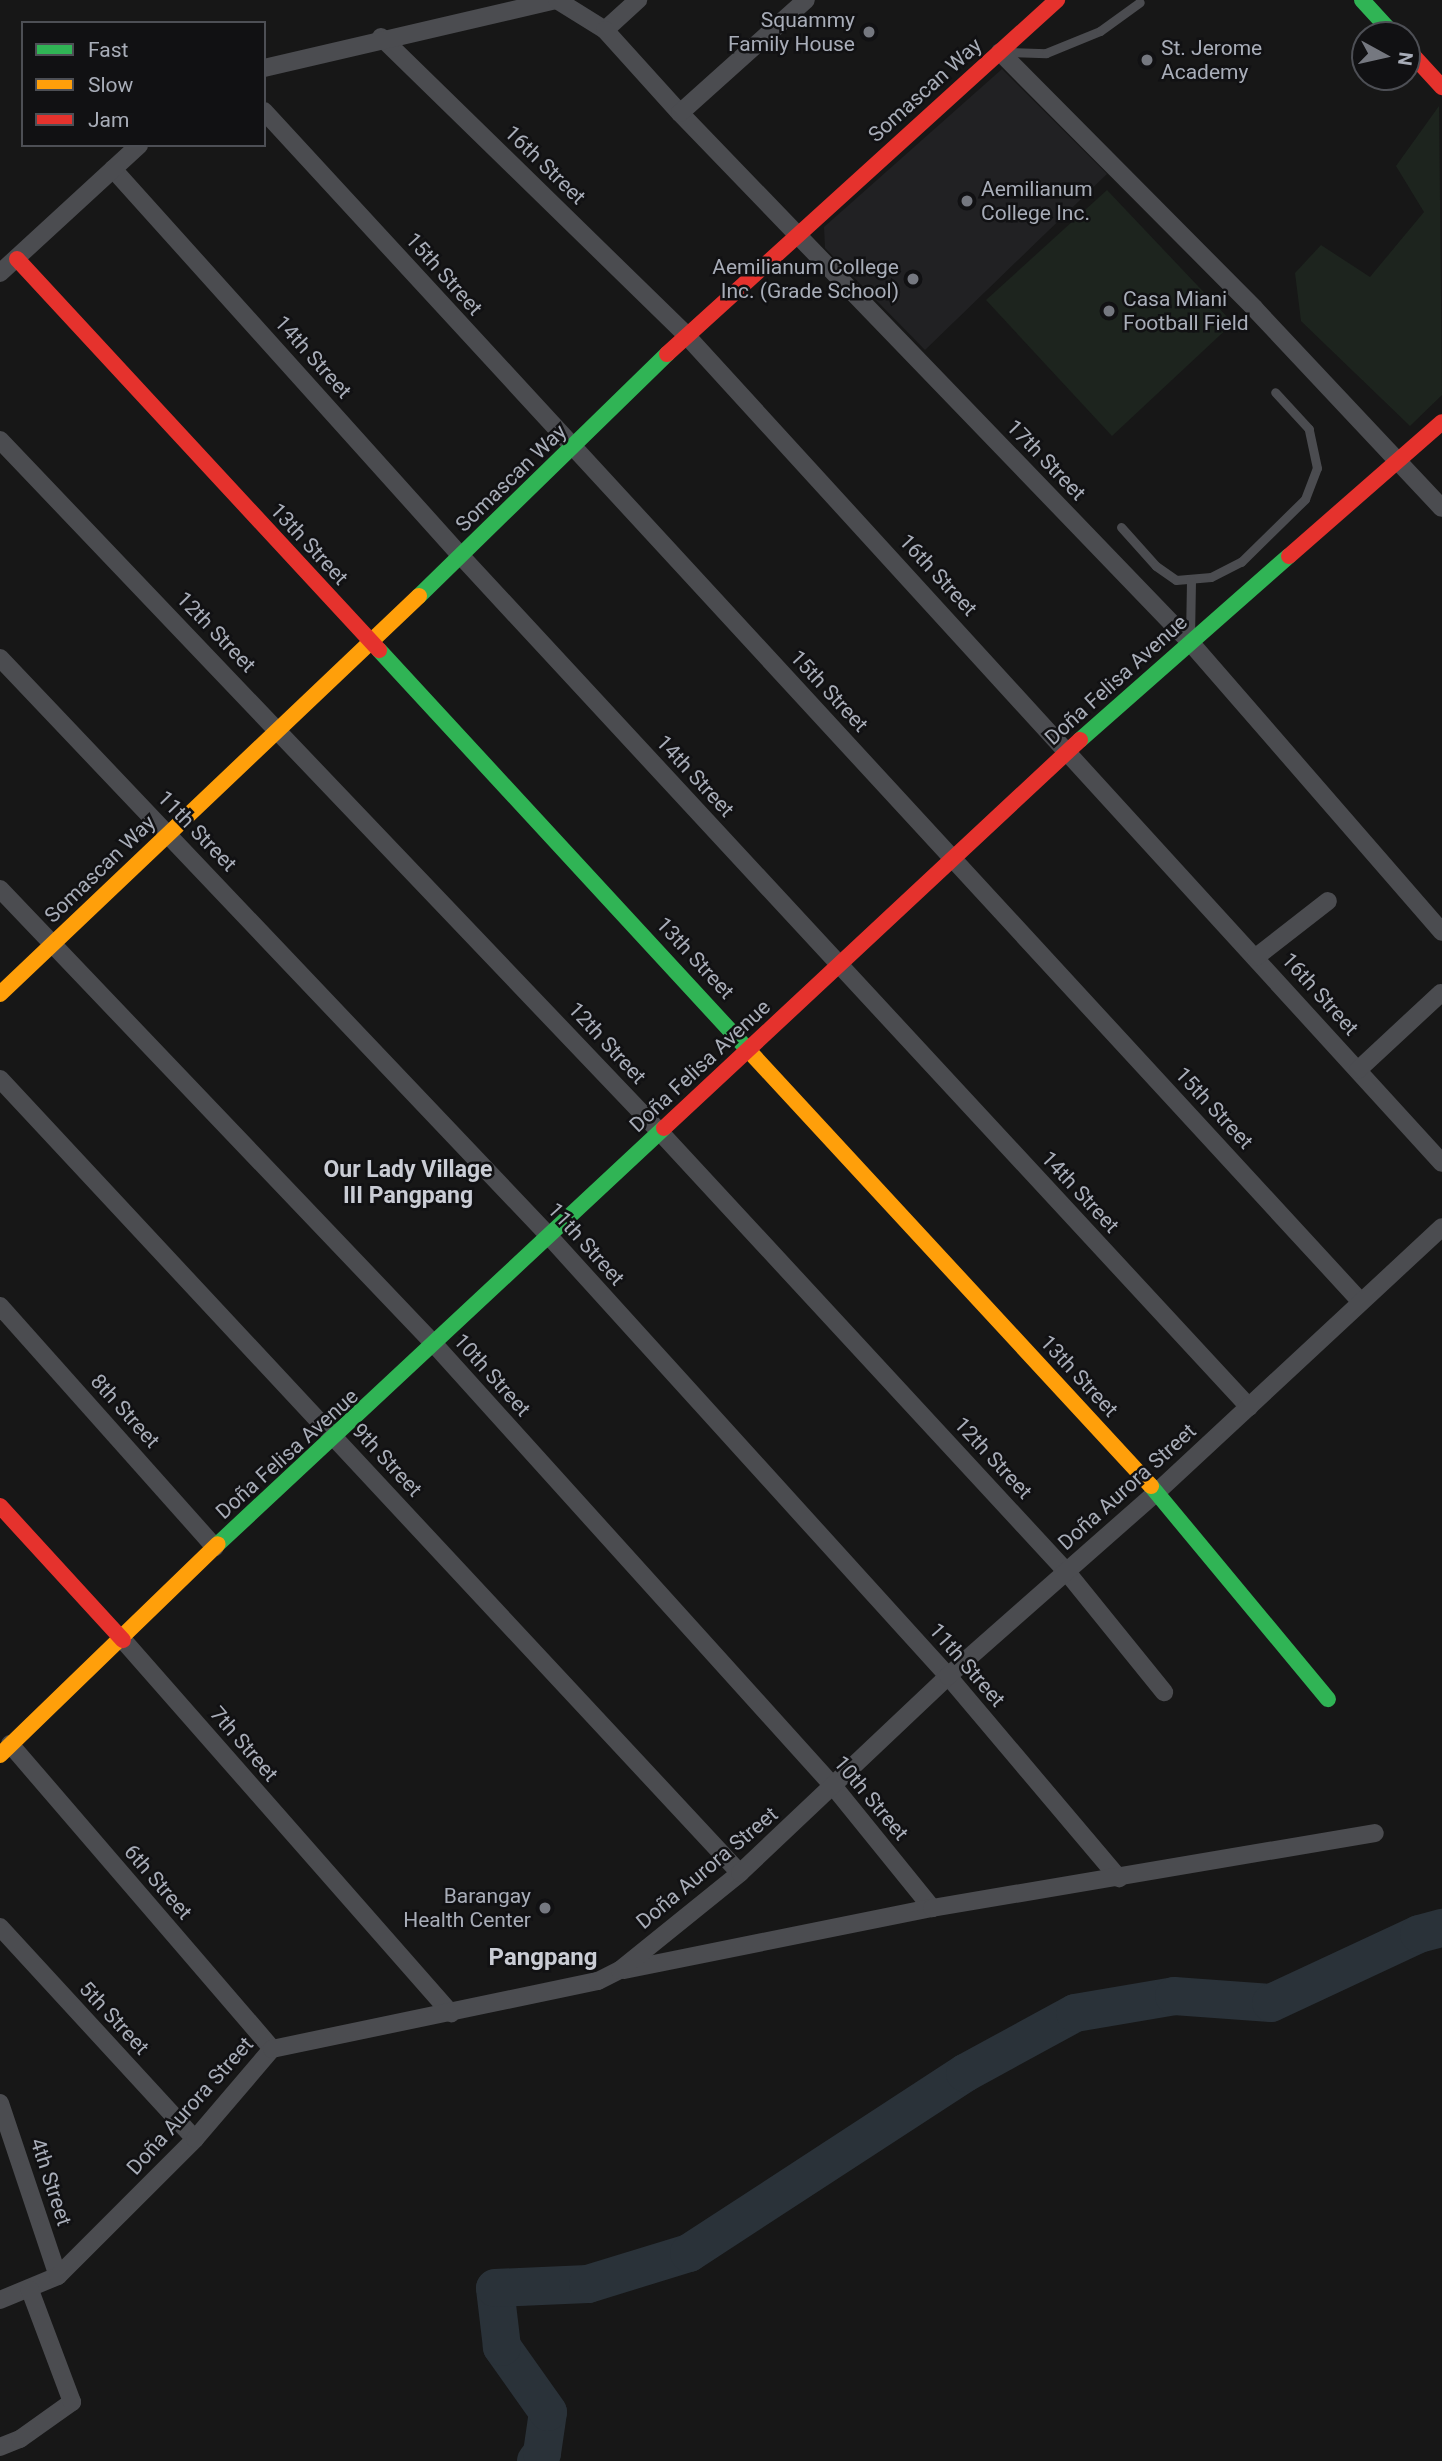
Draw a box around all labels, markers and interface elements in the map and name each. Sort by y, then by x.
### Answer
place label: Squammy Family House [728,7,855,57]
legend [21,21,266,147]
north arrow [1351,21,1421,91]
marker: Squammy Family House [861,24,877,40]
street label: Somascan Way [863,33,987,147]
place label: St. Jerome Academy [1161,35,1262,85]
text: Fast [88,38,128,62]
text: N [1393,50,1418,67]
marker: St. Jerome Academy [1139,52,1155,68]
text: Slow [88,73,133,97]
text: Jam [88,108,129,132]
street label: 16th Street [499,120,591,210]
place label: Aemilianum College Inc. [981,176,1093,226]
marker: Aemilianum College Inc. [959,193,975,209]
street label: 15th Street [400,227,488,321]
place label: Aemilianum College Inc. (Grade School) [712,254,899,304]
marker: Aemilianum College Inc. (Grade School) [905,271,921,287]
place label: Casa Miani Football Field [1123,286,1249,336]
marker: Casa Miani Football Field [1101,303,1117,319]
street label: 14th Street [269,310,357,404]
street label: 17th Street [1001,414,1091,506]
street label: Somascan Way [451,419,571,537]
street label: 13th Street [265,498,353,590]
street label: 16th Street [894,529,982,621]
street label: 12th Street [171,586,261,678]
street label: Doña Felisa Avenue [1040,609,1192,751]
street label: 15th Street [785,645,873,737]
street label: 14th Street [651,730,739,822]
street label: 11th Street [152,785,242,877]
street label: Somascan Way [40,810,160,928]
street label: 13th Street [651,912,739,1004]
street label: 16th Street [1276,947,1364,1041]
street label: Doña Felisa Avenue [625,994,775,1138]
street label: 12th Street [563,997,651,1089]
street label: 15th Street [1170,1062,1258,1154]
street label: 14th Street [1036,1146,1124,1238]
district label: Our Lady Village III Pangpang [323,1156,493,1210]
street label: 11th Street [542,1197,630,1291]
street label: 10th Street [448,1328,536,1422]
street label: 13th Street [1035,1330,1123,1422]
street label: 8th Street [85,1369,165,1453]
street label: Doña Felisa Avenue [211,1383,363,1525]
street label: 12th Street [949,1412,1037,1504]
street label: 9th Street [347,1418,427,1502]
street label: Doña Aurora Street [1053,1418,1201,1556]
street label: 11th Street [924,1618,1010,1712]
street label: 7th Street [205,1701,283,1787]
street label: 10th Street [828,1751,914,1845]
street label: Doña Aurora Street [631,1802,783,1934]
street label: 6th Street [119,1839,197,1925]
place label: Barangay Health Center [403,1883,531,1933]
marker: Barangay Health Center [537,1900,553,1916]
district label: Pangpang [489,1944,597,1972]
street label: 5th Street [74,1976,154,2060]
street label: Doña Aurora Street [121,2032,259,2180]
street label: 4th Street [25,2135,77,2229]

